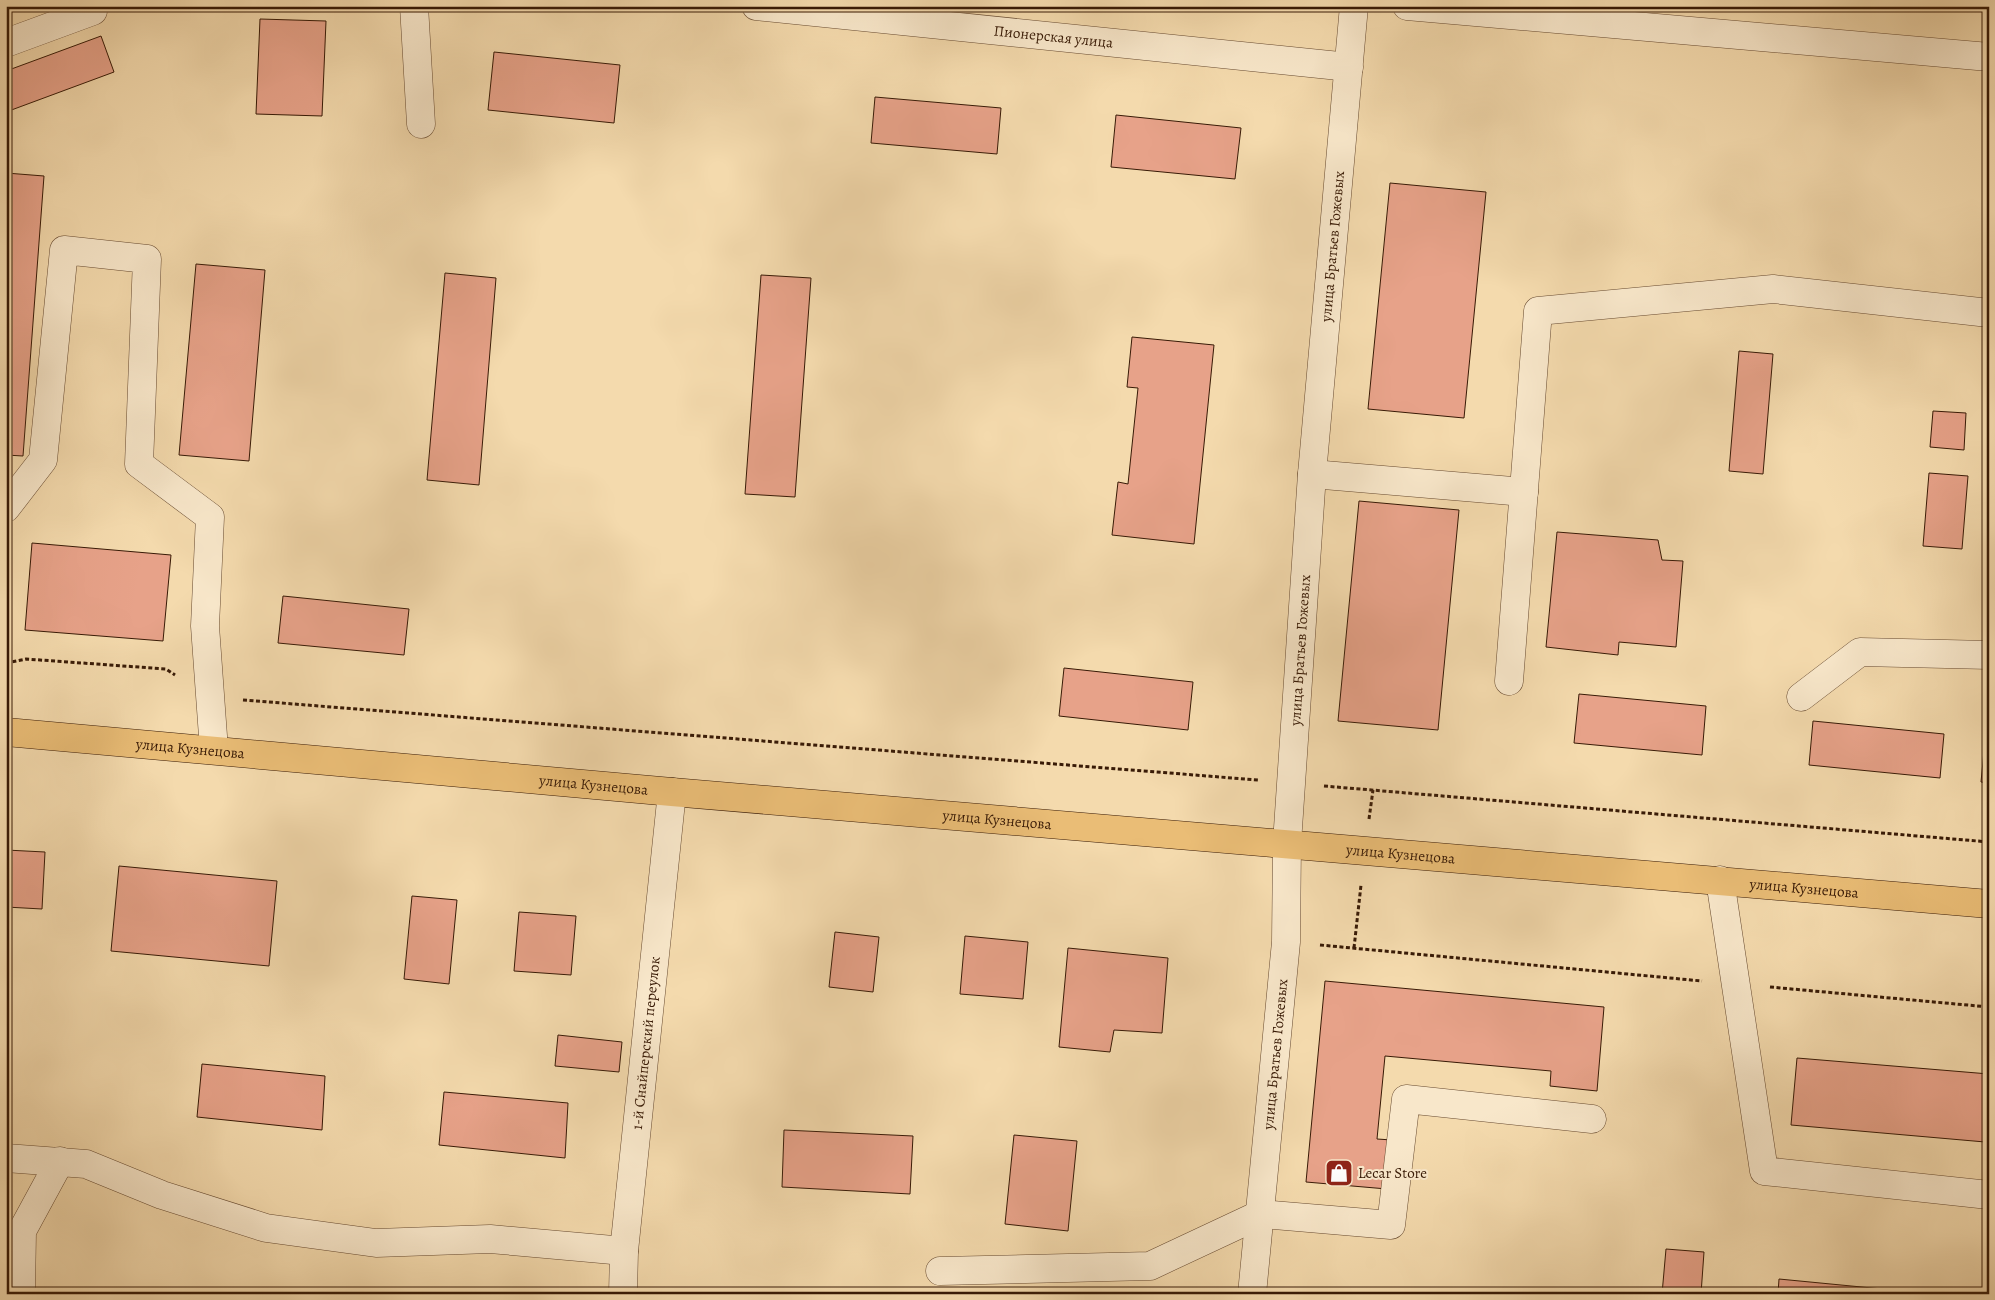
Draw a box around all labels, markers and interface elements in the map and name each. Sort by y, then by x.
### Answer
street label: Пионерская улица [993,21,1114,53]
street label: улица Братьев Гожевых [1316,170,1349,324]
street label: улица Братьев Гожевых [1285,573,1315,727]
street label: улица Кузнецова [134,734,246,763]
street label: улица Кузнецова [537,770,649,800]
street label: улица Кузнецова [941,805,1052,834]
street label: улица Кузнецова [1344,839,1456,869]
street label: улица Кузнецова [1748,874,1860,903]
street label: 1-й Снайперский переулок [627,955,665,1131]
street label: улица Братьев Гожевых [1258,977,1292,1131]
shop icon: Lecar Store [1324,1158,1354,1188]
place label: Lecar Store [1358,1163,1427,1183]

